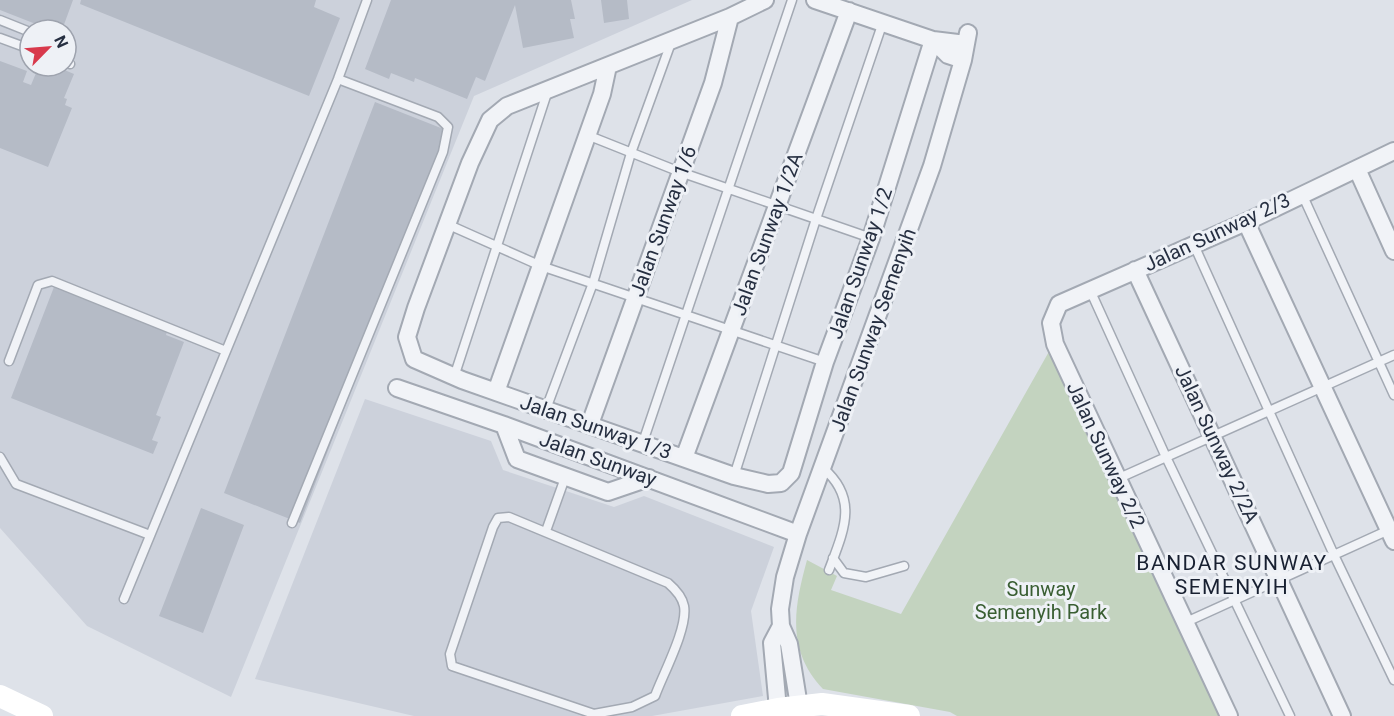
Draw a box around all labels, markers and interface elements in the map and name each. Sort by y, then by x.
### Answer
north arrow [18,18,78,78]
text: N [50,33,72,51]
street label: Jalan Sunway 1/6 [625,142,701,300]
street label: Jalan Sunway 1/2A [726,149,808,319]
street label: Jalan Sunway 1/2 [823,184,897,342]
street label: Jalan Sunway 2/3 [1140,188,1294,276]
street label: Jalan Sunway Semenyih [825,225,921,435]
street label: Jalan Sunway 2/2A [1170,361,1264,527]
street label: Jalan Sunway 2/2 [1062,378,1150,532]
street label: Jalan Sunway 1/3 [517,390,675,464]
street label: Jalan Sunway [536,427,660,491]
district label: BANDAR SUNWAY SEMENYIH [1136,551,1328,599]
park label: Sunway Semenyih Park [975,577,1108,624]

